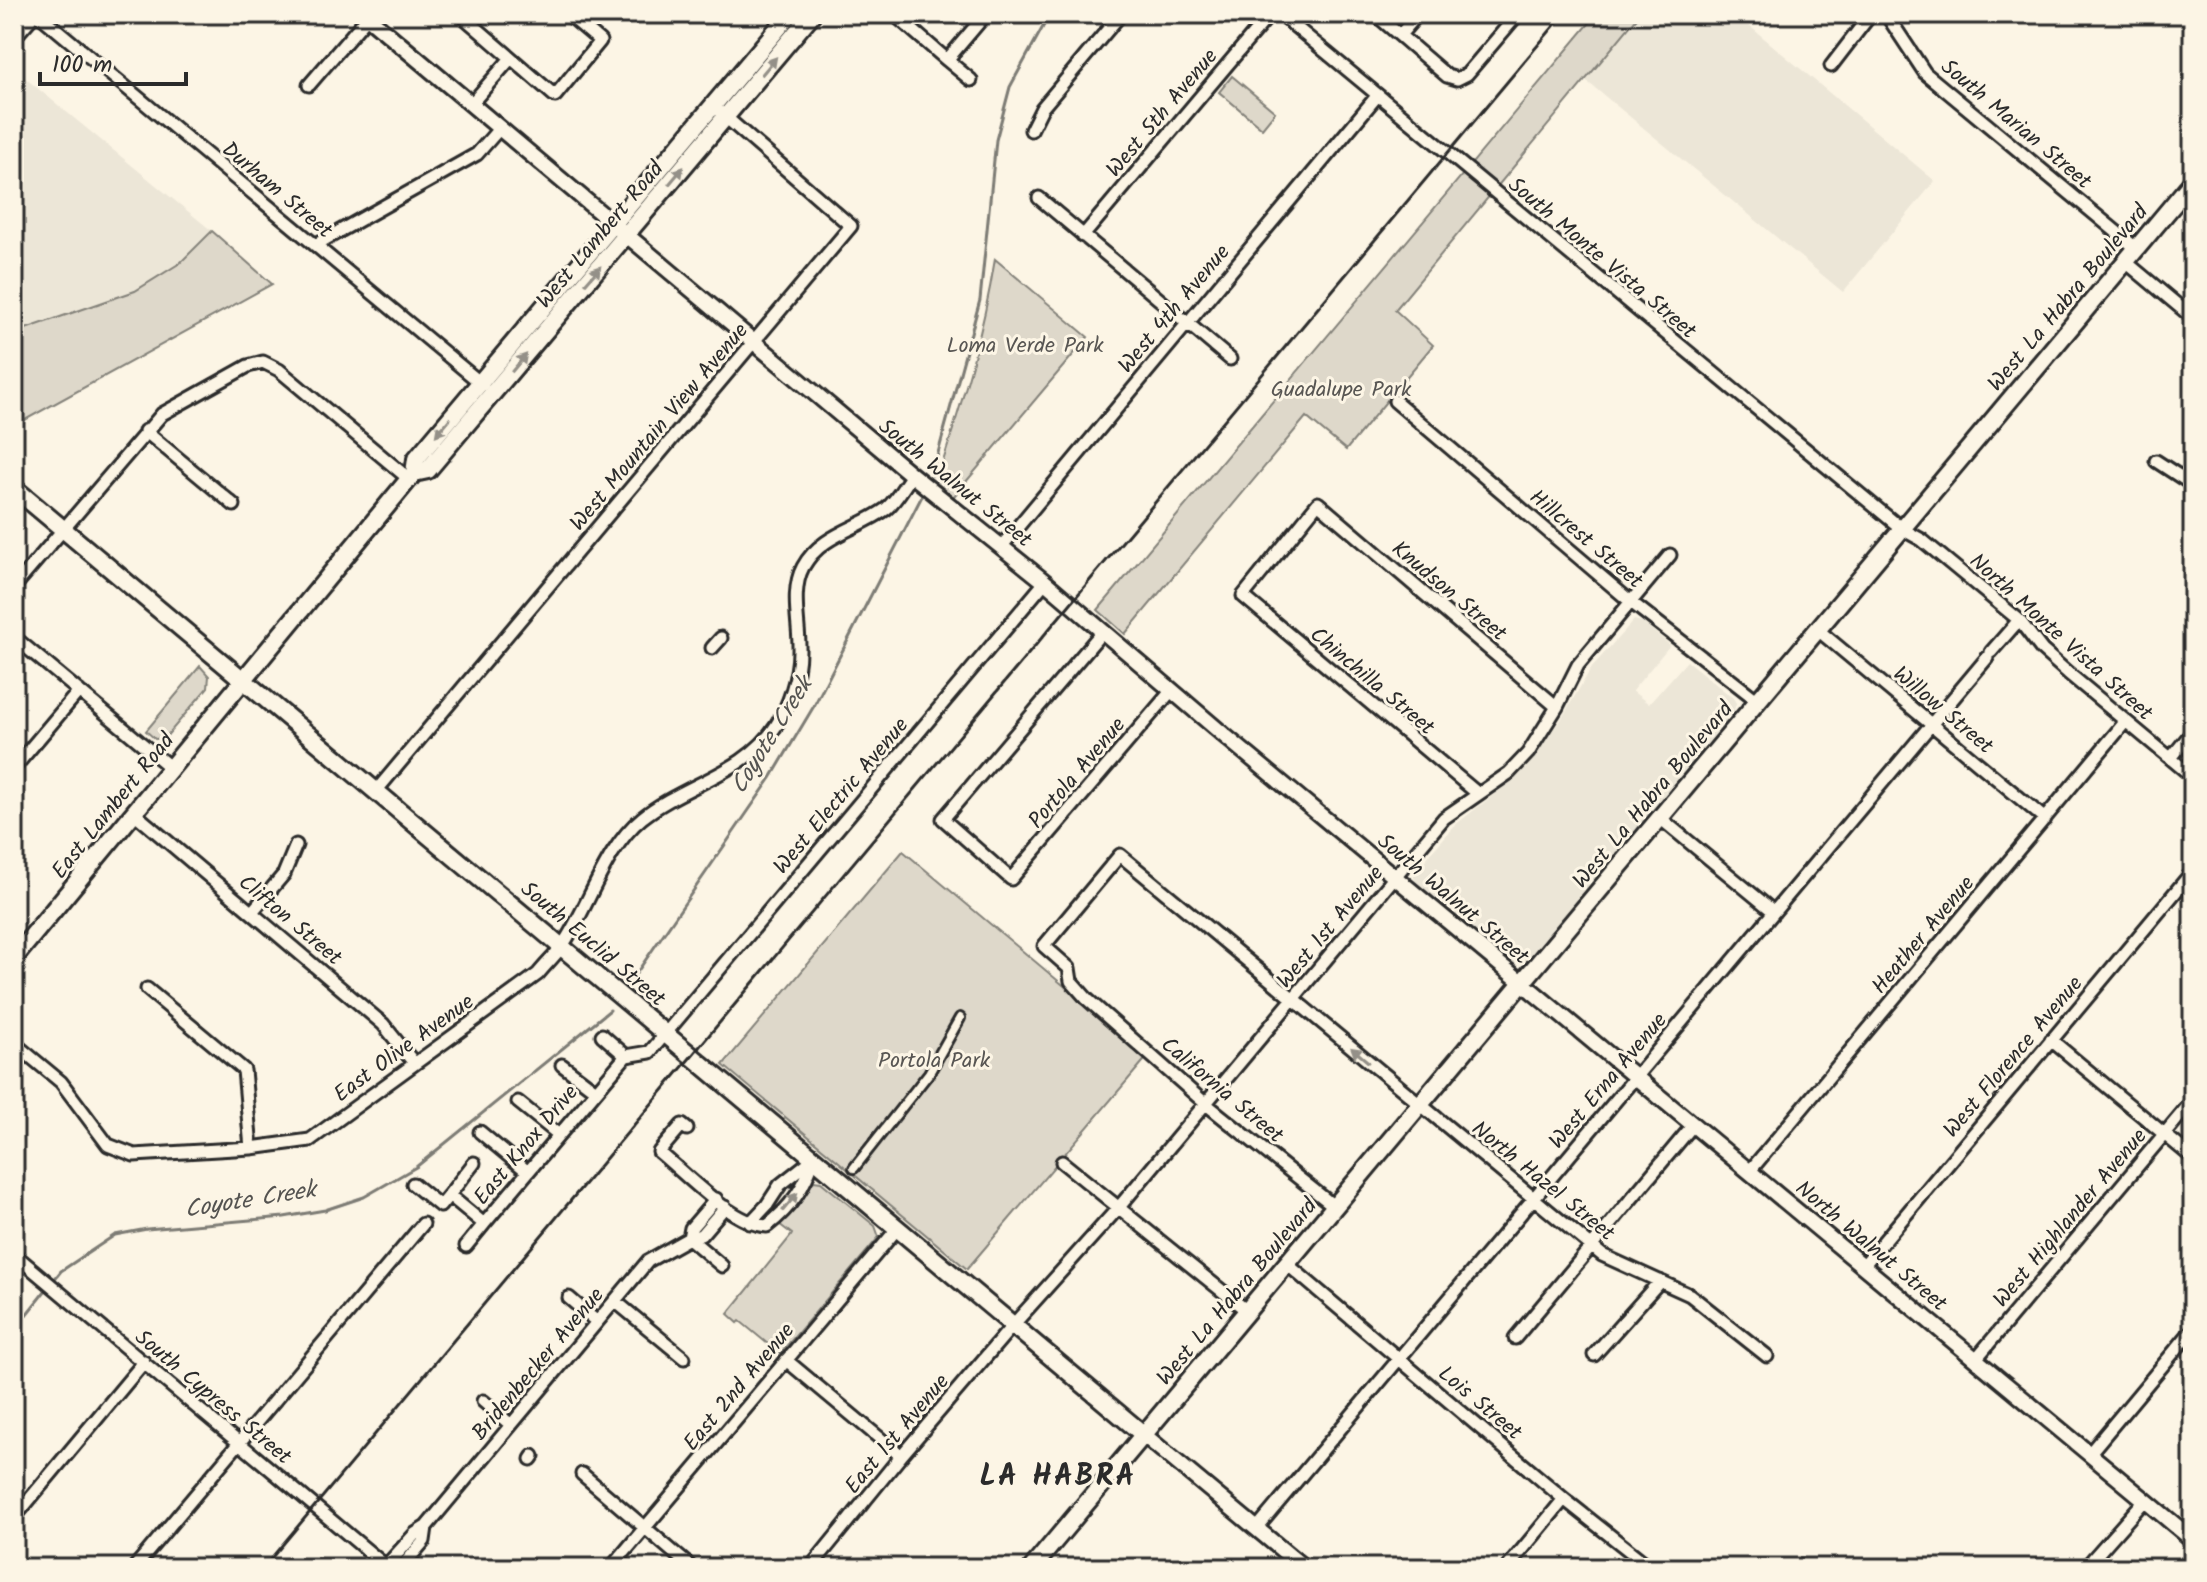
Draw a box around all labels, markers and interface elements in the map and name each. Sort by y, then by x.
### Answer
scale bar [40,36,186,86]
street label: West 5th Avenue [1098,41,1228,186]
text: 100 m [52,46,112,85]
street label: South Marian Street [1932,51,2099,199]
one-way arrow [760,56,777,76]
street label: Durham Street [213,134,340,248]
street label: West Lambert Road [528,153,674,317]
one-way arrow [668,166,685,187]
street label: South Monte Vista Street [1499,169,1704,349]
street label: West La Habra Boulevard [1980,196,2159,400]
street label: West 4th Avenue [1110,237,1240,382]
one-way arrow [584,266,601,286]
street label: West Mountain View Avenue [562,315,758,540]
park label: Loma Verde Park [946,329,1104,364]
one-way arrow [510,354,527,374]
park label: Guadalupe Park [1271,373,1412,408]
street label: South Walnut Street [870,411,1040,558]
one-way arrow [435,416,452,436]
street label: Hillcrest Street [1520,481,1651,599]
street label: Knudson Street [1383,533,1514,651]
street label: North Monte Vista Street [1960,545,2161,731]
street label: Chinchilla Street [1301,619,1442,745]
street label: Willow Street [1884,658,2001,764]
water label: Coyote Creek [721,666,826,802]
street label: West La Habra Boulevard [1565,693,1744,897]
street label: West Electric Avenue [765,710,918,883]
street label: Portola Avenue [1020,710,1135,837]
street label: East Lambert Road [44,725,185,887]
street label: South Walnut Street [1368,826,1537,975]
street label: West 1st Avenue [1269,858,1393,997]
street label: Clifton Street [230,867,350,975]
street label: Heather Avenue [1864,868,1984,1003]
street label: South Euclid Street [512,873,673,1017]
street label: West Florence Avenue [1935,969,2093,1147]
street label: East Olive Avenue [327,986,482,1112]
street label: West Erna Avenue [1541,1005,1677,1158]
street label: California Street [1152,1029,1291,1153]
park label: Portola Park [878,1044,991,1079]
one-way arrow [1350,1046,1371,1063]
street label: East Knox Drive [466,1077,588,1214]
street label: North Hazel Street [1463,1113,1622,1251]
street label: West Highlander Avenue [1985,1121,2157,1316]
water label: Coyote Creek [182,1170,322,1230]
street label: North Walnut Street [1787,1173,1955,1322]
street label: West La Habra Boulevard [1149,1190,1328,1394]
one-way arrow [781,1193,798,1213]
street label: Bridenbecker Avenue [464,1280,614,1449]
street label: East 2nd Avenue [675,1315,804,1460]
street label: South Cypress Street [126,1322,299,1475]
street label: Lois Street [1429,1358,1530,1450]
street label: East 1st Avenue [837,1366,959,1503]
district label: LA HABRA [980,1453,1136,1501]

